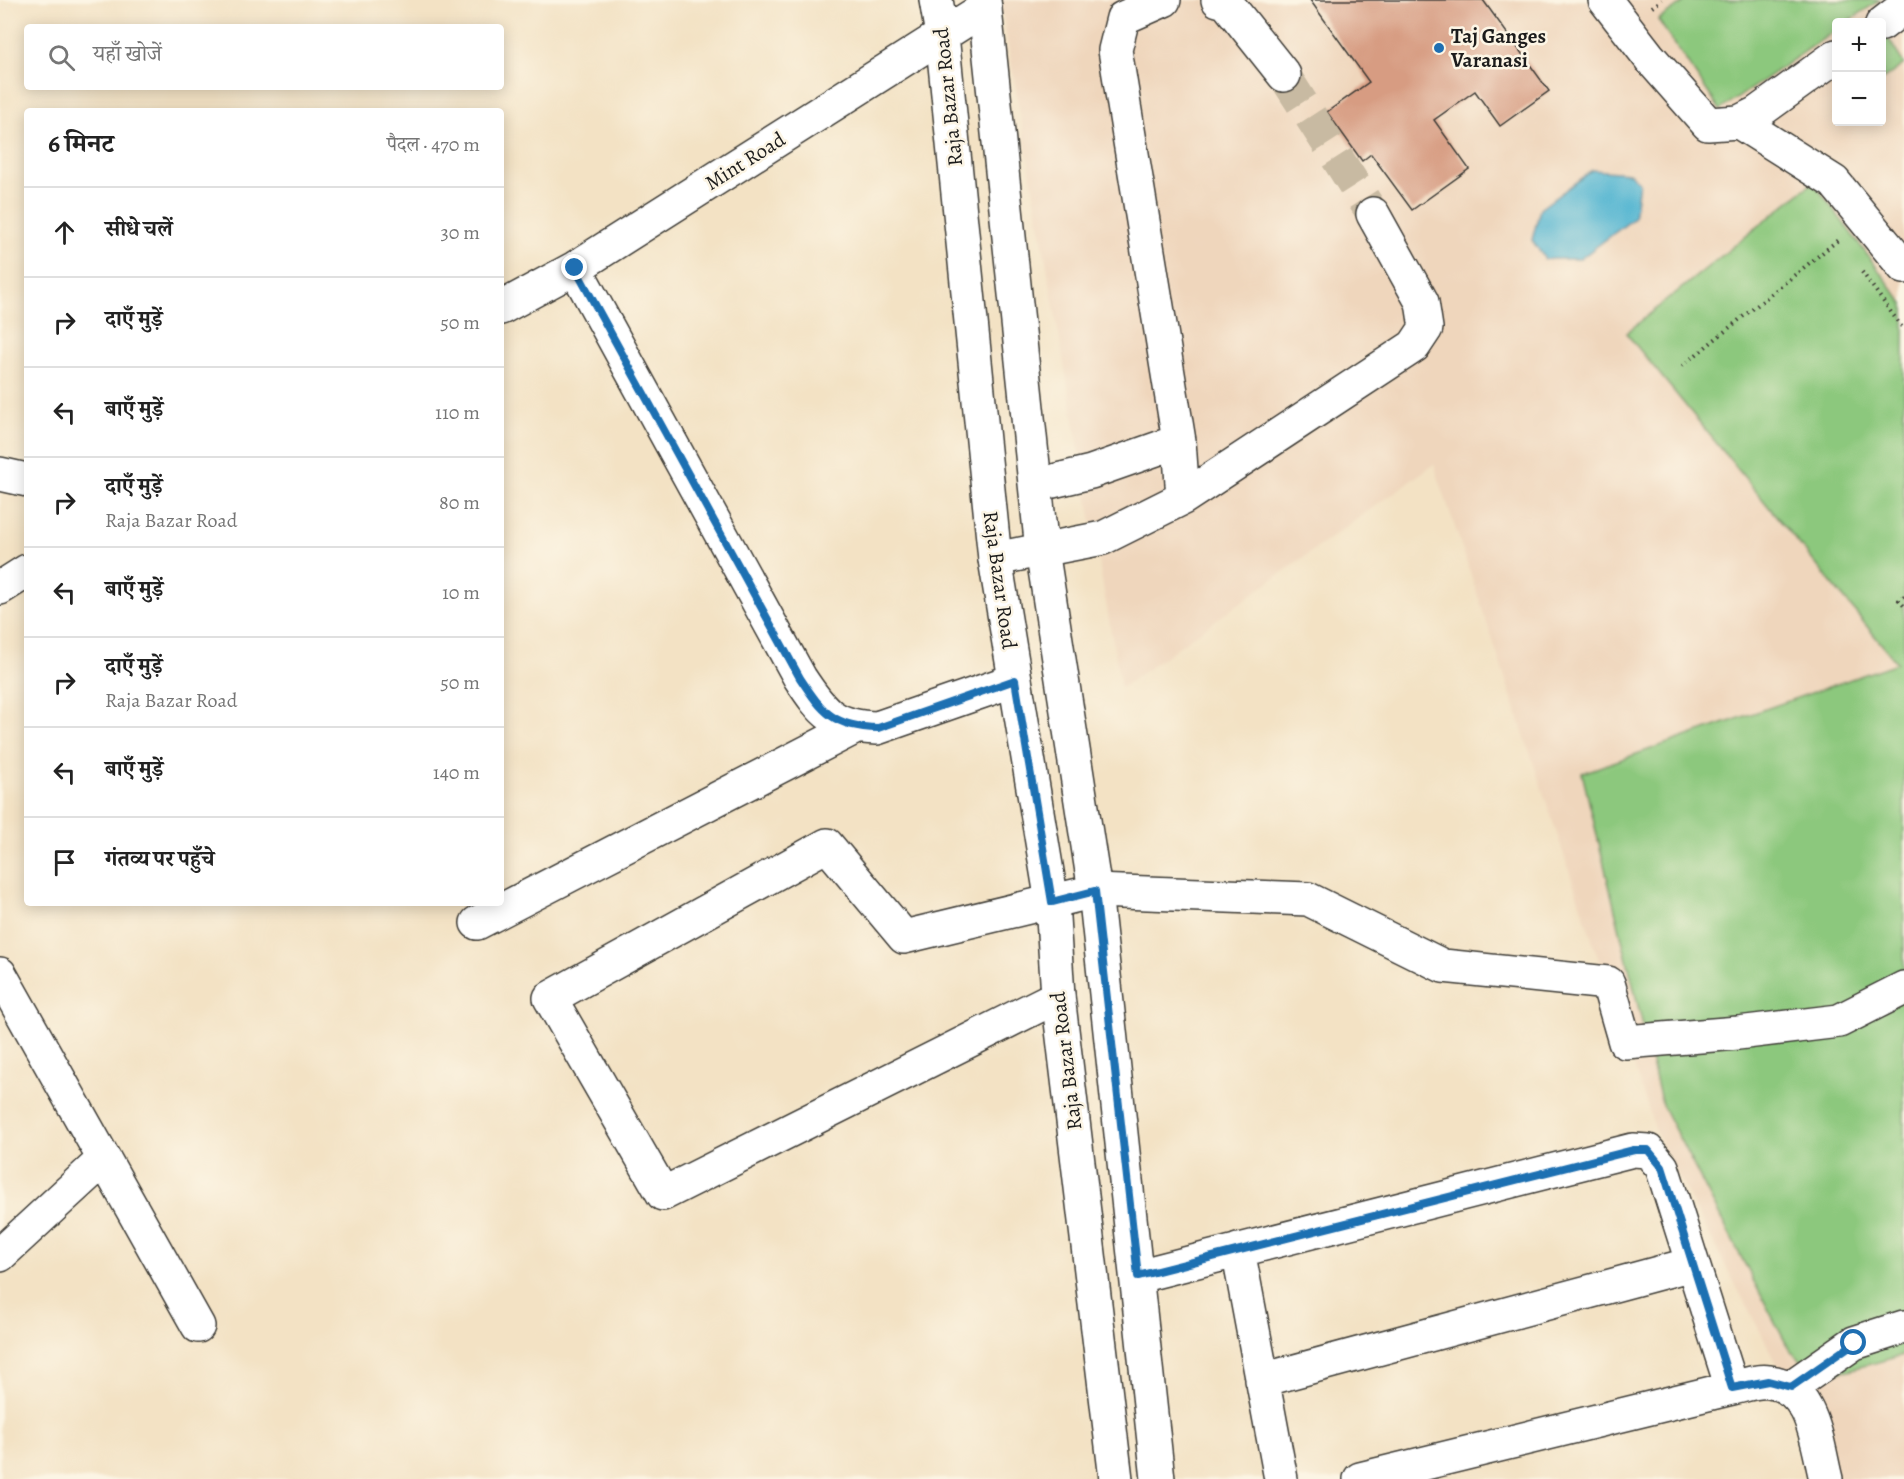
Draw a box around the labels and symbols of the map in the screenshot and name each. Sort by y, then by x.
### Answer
place label: Taj Ganges Varanasi [1450,22,1546,74]
street label: Raja Bazar Road [927,26,969,168]
marker: Taj Ganges Varanasi [1432,41,1446,55]
street label: Mint Road [699,125,791,197]
route end [561,254,587,280]
street label: Raja Bazar Road [976,509,1024,652]
street label: Raja Bazar Road [1044,990,1088,1132]
route start [1840,1329,1866,1355]

